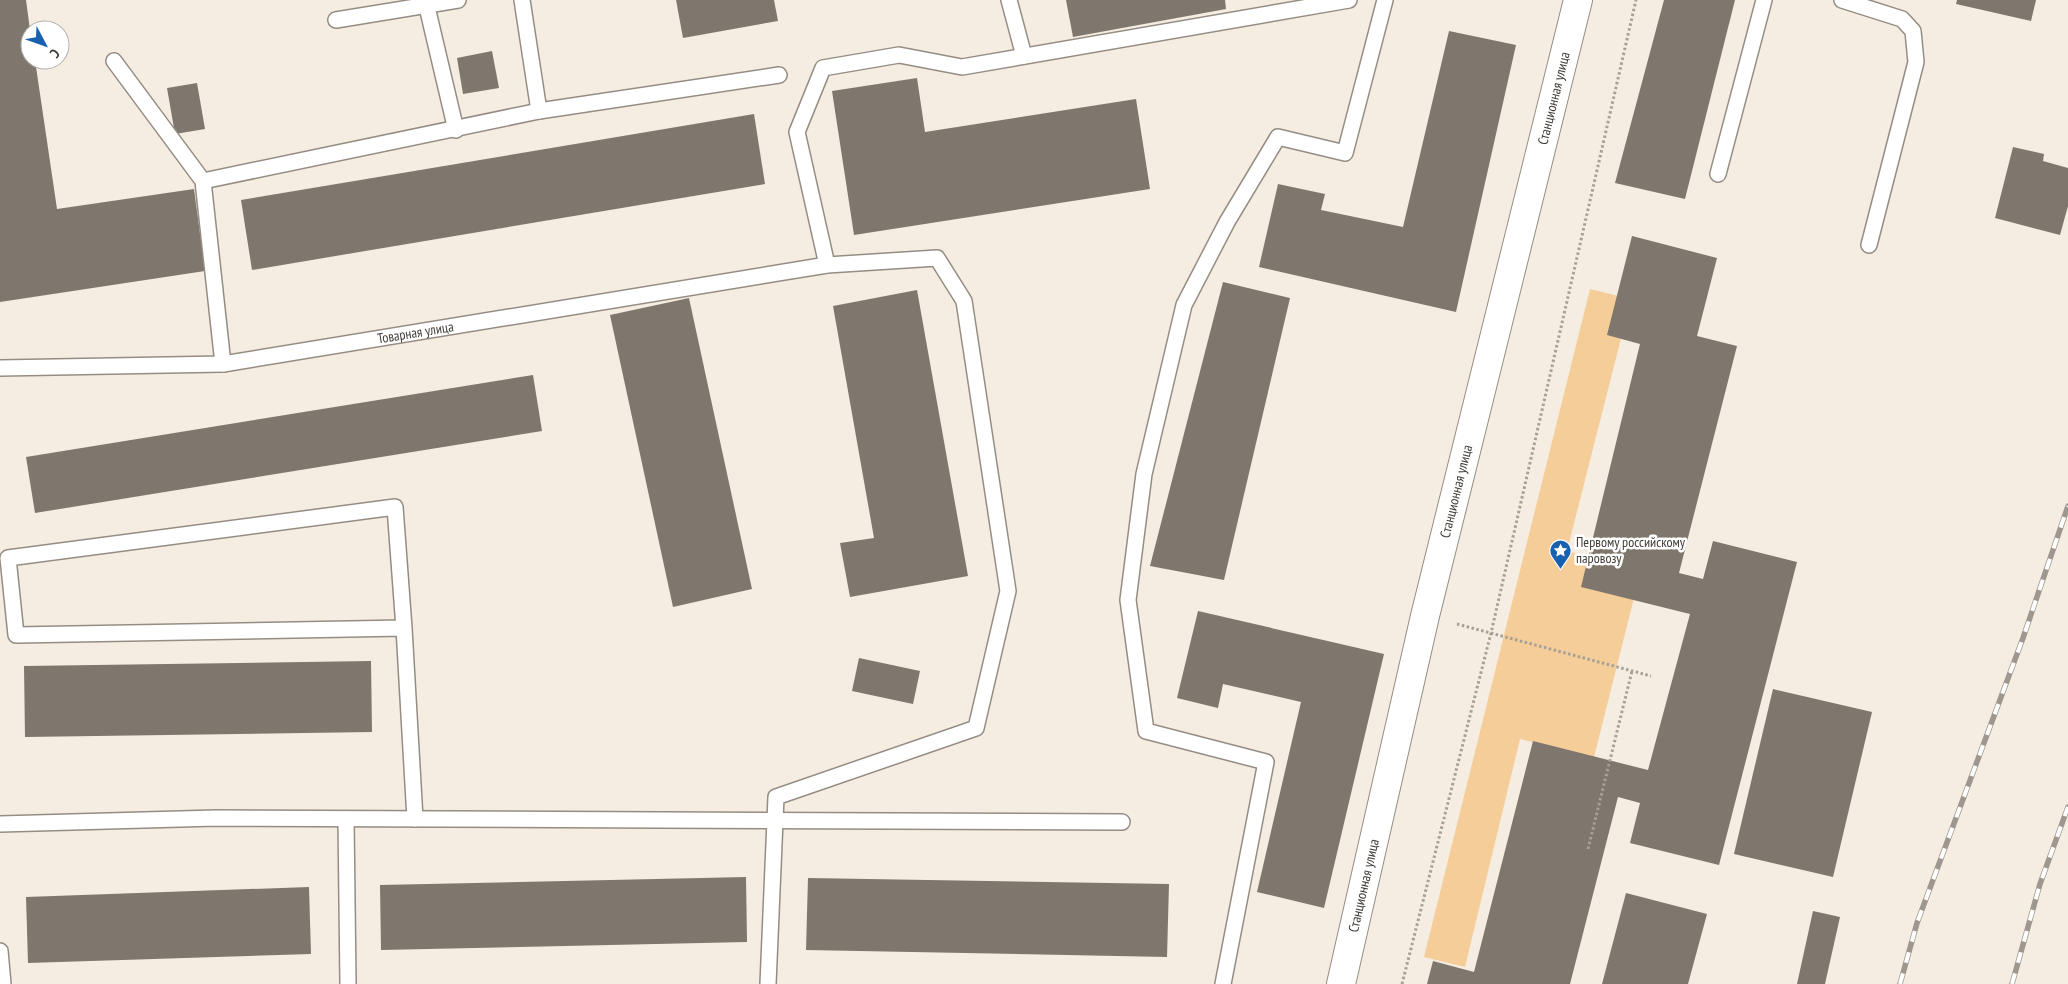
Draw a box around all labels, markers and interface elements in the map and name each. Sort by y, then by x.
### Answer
north arrow [20,20,70,70]
text: С [46,45,64,62]
street label: Станционная улица [1533,50,1574,147]
street label: Товарная улица [376,317,455,348]
street label: Станционная улица [1436,443,1476,540]
place label: Первому российскому паровозу [1576,533,1686,567]
place icon: Первому российскому паровозу [1548,538,1572,569]
street label: Станционная улица [1344,837,1383,934]

